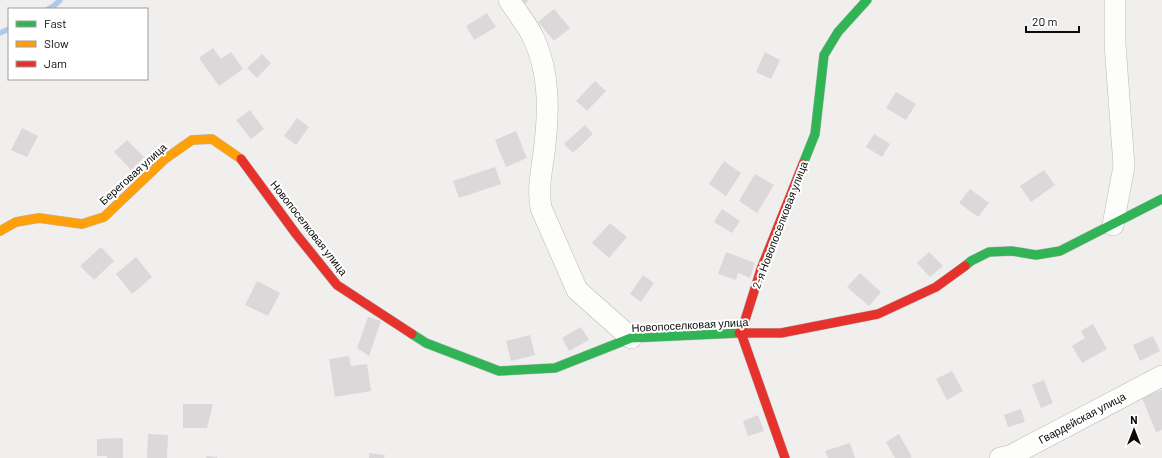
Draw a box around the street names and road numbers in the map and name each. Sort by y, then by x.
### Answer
street label: Береговая улица [96,140,170,207]
street label: 2-я Новопоселковая улица [749,159,810,290]
street label: Новопоселковая улица [268,178,351,278]
street label: Новопоселковая улица [631,315,750,334]
street label: Гвардейская улица [1036,389,1128,446]

